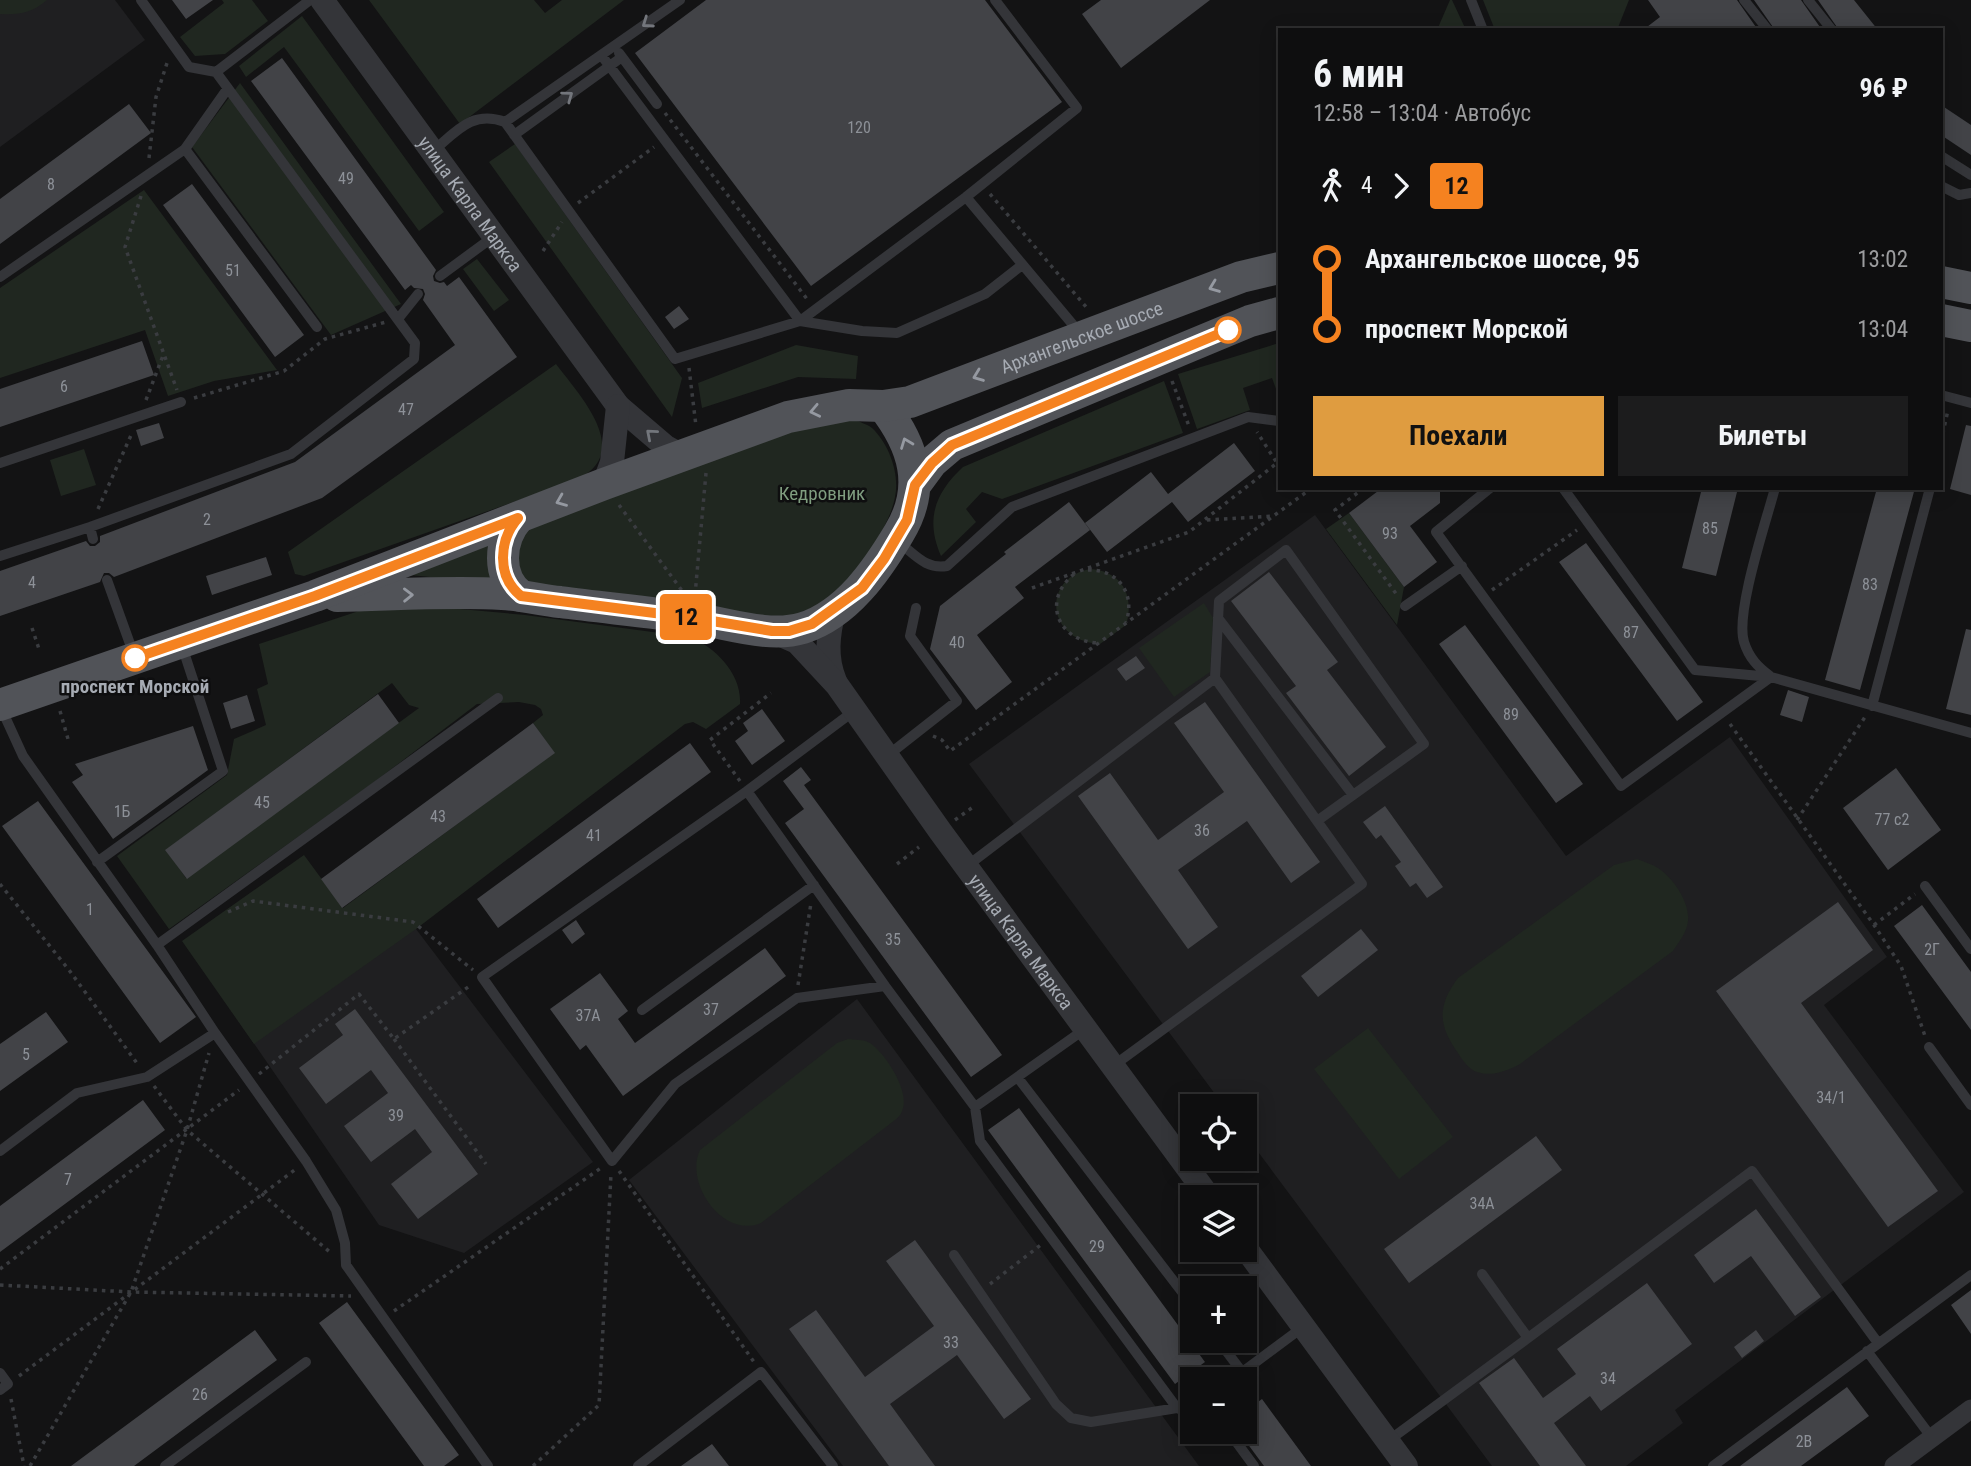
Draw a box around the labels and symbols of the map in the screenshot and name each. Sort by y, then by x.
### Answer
one-way arrow [642,15,655,27]
one-way arrow [560,92,573,104]
house number: 120 [847,118,871,137]
street label: улица Карла Маркса [413,132,527,276]
house number: 49 [338,169,354,188]
house number: 8 [47,175,55,194]
house number: 51 [225,261,241,280]
one-way arrow [1209,279,1221,293]
street label: Архангельское шоссе [997,297,1166,379]
unlabelled marker [1215,317,1241,343]
one-way arrow [973,368,985,382]
house number: 6 [60,377,68,396]
house number: 47 [398,400,414,419]
one-way arrow [809,402,821,417]
one-way arrow [647,430,660,442]
one-way arrow [901,437,915,449]
park label: Кедровник [779,482,865,505]
one-way arrow [556,493,568,507]
house number: 2 [203,510,211,529]
house number: 85 [1702,519,1718,538]
house number: 93 [1382,524,1398,543]
house number: 4 [28,573,36,592]
house number: 83 [1862,575,1878,594]
one-way arrow [403,587,413,603]
line badge: 12 [654,594,718,640]
house number: 87 [1623,623,1639,642]
house number: 40 [949,633,965,652]
marker: проспект Морской [122,645,148,671]
place label: проспект Морской [61,675,209,698]
house number: 89 [1503,705,1519,724]
house number: 45 [254,793,270,812]
house number: 1Б [114,802,131,821]
house number: 43 [430,807,446,826]
house number: 77 с2 [1875,810,1909,829]
house number: 36 [1194,821,1210,840]
house number: 41 [586,826,602,845]
street label: улица Карла Маркса [964,870,1078,1014]
house number: 1 [86,900,94,919]
house number: 35 [885,930,901,949]
house number: 2Г [1924,940,1940,959]
house number: 37 [703,1000,719,1019]
house number: 37А [575,1006,601,1025]
house number: 5 [22,1045,30,1064]
house number: 34/1 [1816,1088,1846,1107]
house number: 39 [388,1106,404,1125]
house number: 7 [64,1170,72,1189]
house number: 34А [1469,1194,1495,1213]
house number: 29 [1089,1237,1105,1256]
house number: 33 [943,1333,959,1352]
house number: 34 [1600,1369,1616,1388]
house number: 26 [192,1385,208,1404]
house number: 2В [1796,1432,1812,1451]

